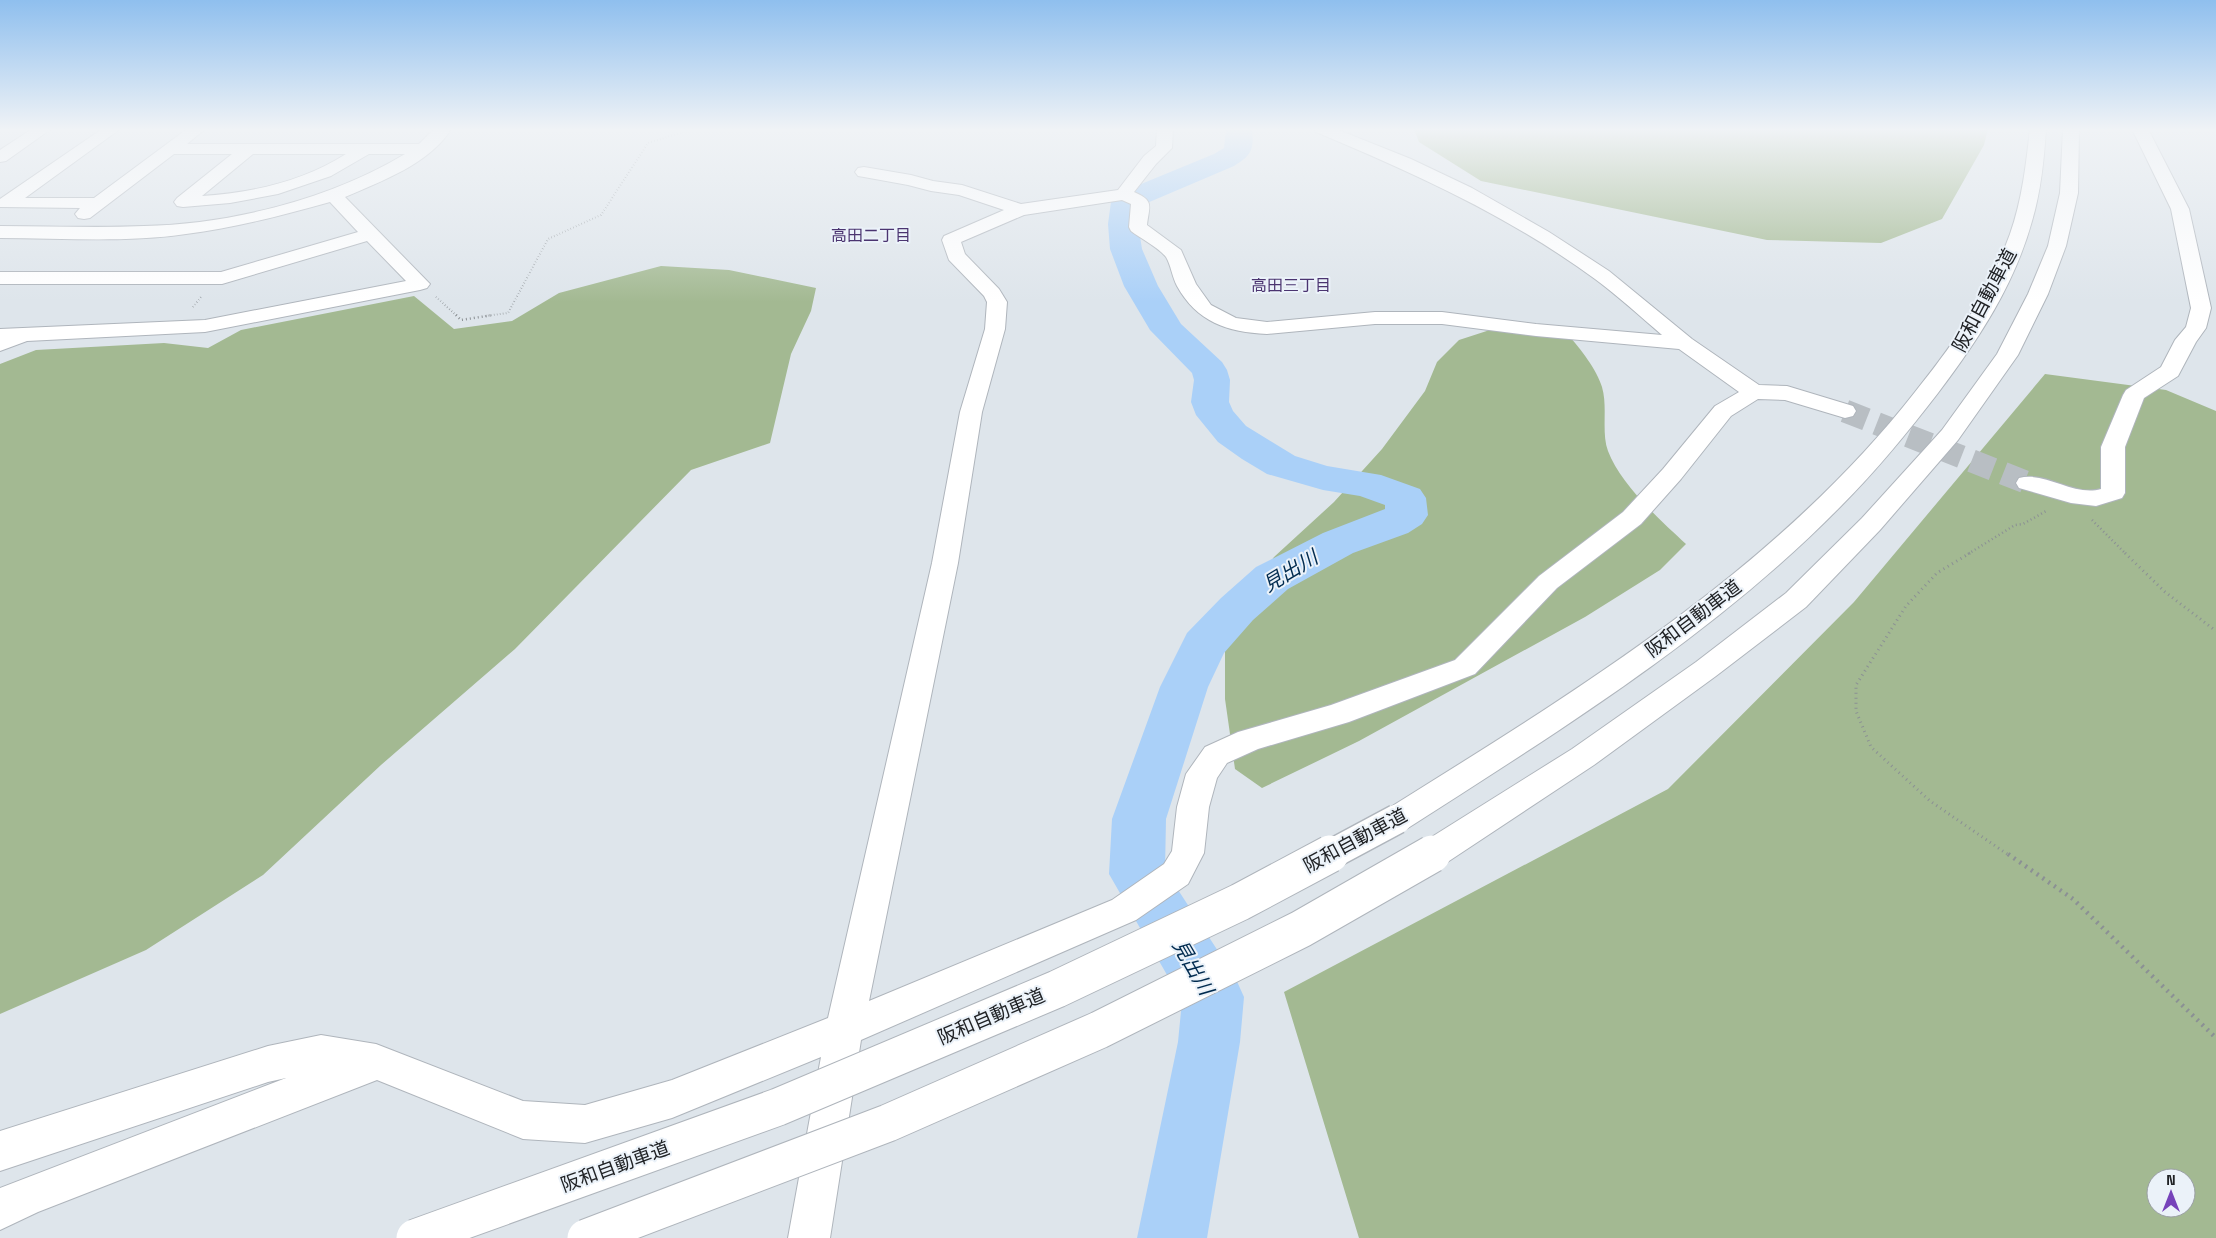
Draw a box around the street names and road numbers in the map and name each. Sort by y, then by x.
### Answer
street label: 阪和自動車道 [1947,244,2022,356]
street label: 阪和自動車道 [1640,574,1746,663]
street label: 阪和自動車道 [1299,803,1411,878]
street label: 阪和自動車道 [934,983,1049,1050]
street label: 阪和自動車道 [557,1135,673,1198]

